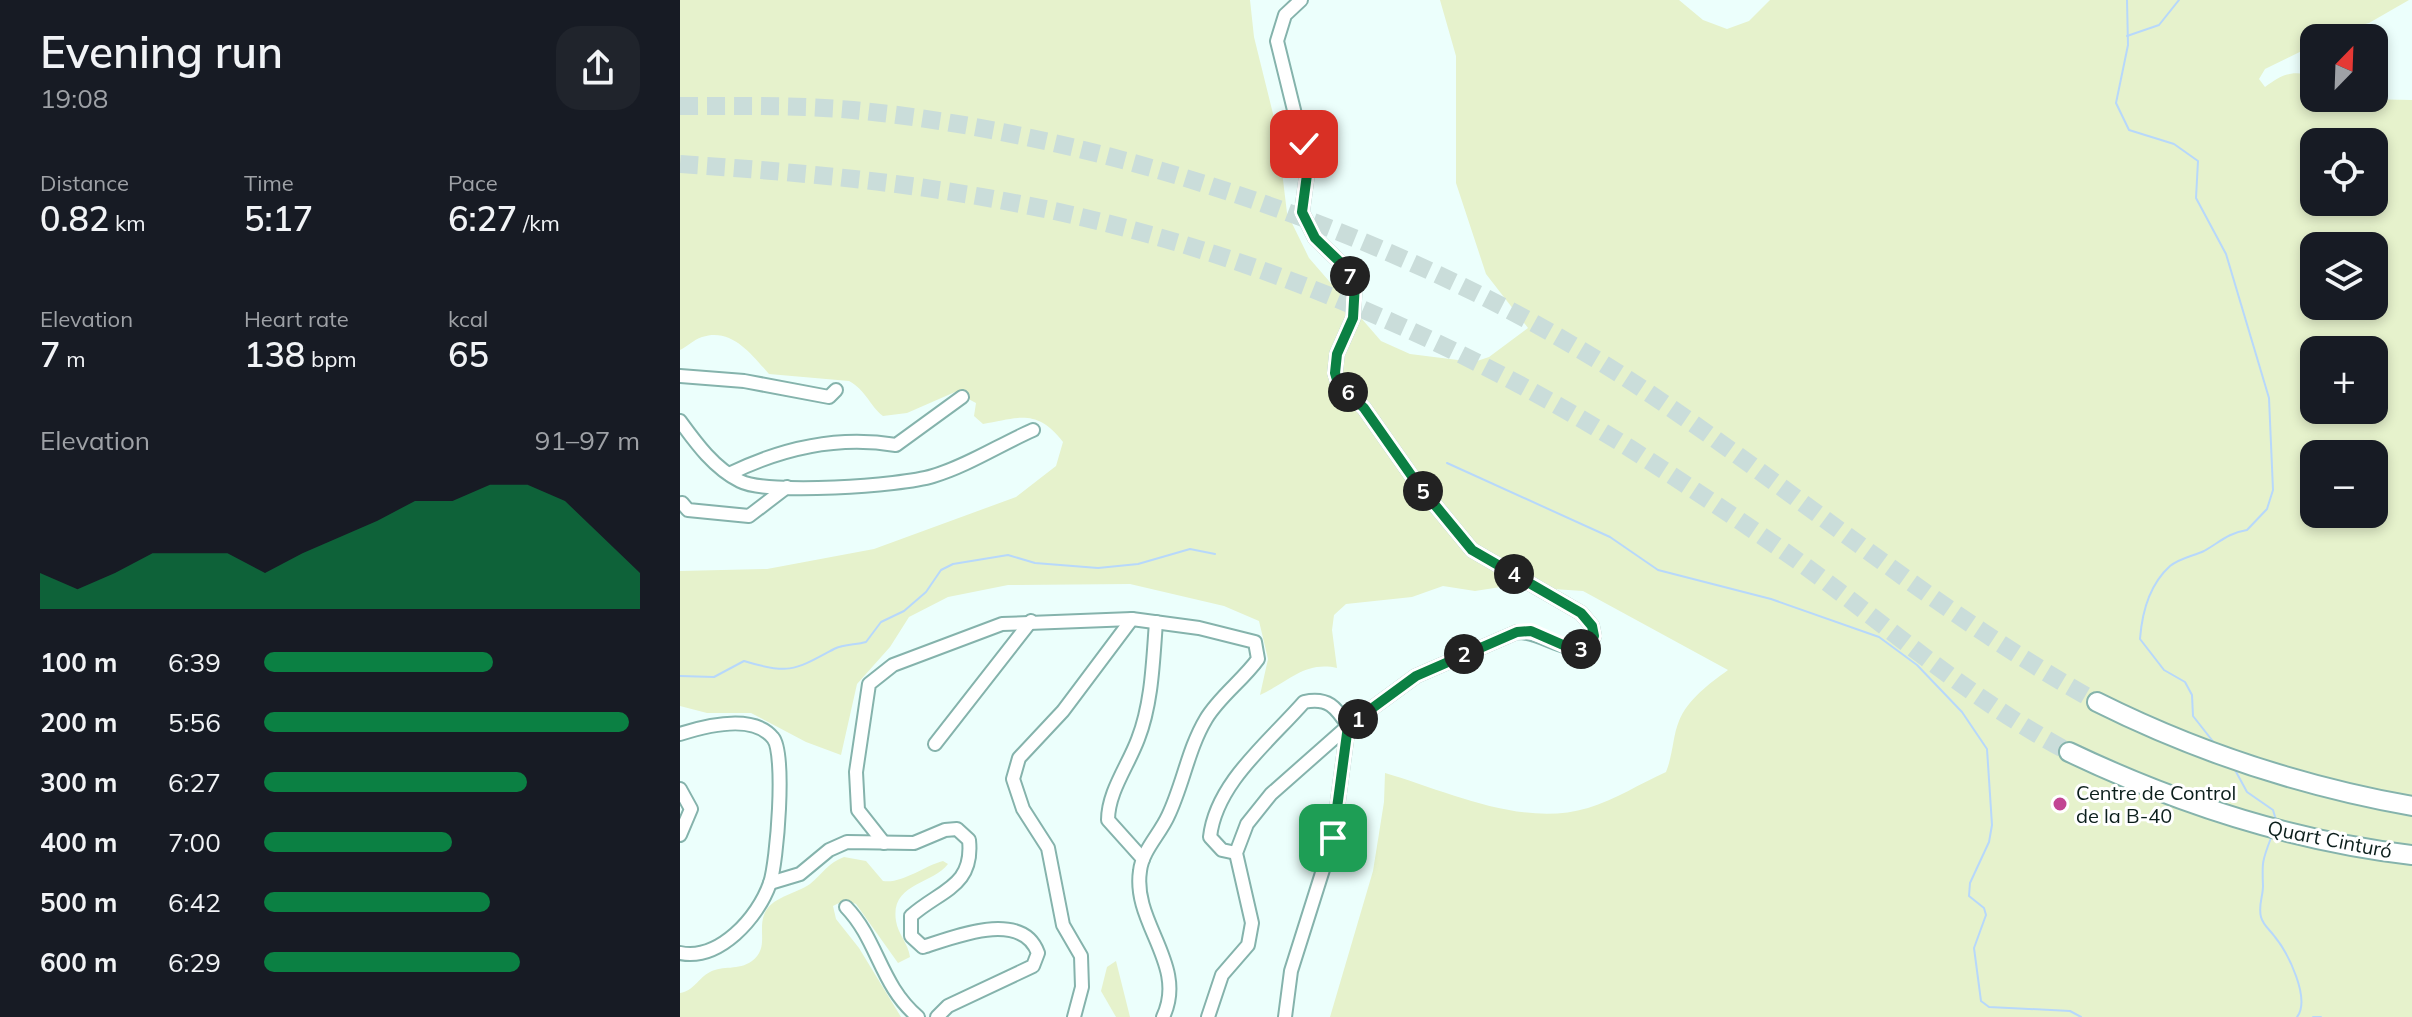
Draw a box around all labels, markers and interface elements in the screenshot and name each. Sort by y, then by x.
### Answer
text: Evening run [40,24,283,79]
north arrow [2300,24,2388,112]
map controls [2300,24,2388,528]
button: share [556,26,640,110]
text: 19:08 [40,82,108,115]
pin [1270,110,1338,178]
icon: check [1282,122,1326,166]
button: locate [2300,128,2388,216]
text: Distance [40,169,129,197]
text: Time [244,169,294,197]
text: Pace [448,169,498,197]
text: 0.82 [40,197,109,240]
text: 5:17 [244,197,313,240]
text: 6:27 [448,197,517,240]
text: km [109,209,146,237]
text: /km [517,209,560,237]
button: layers [2300,232,2388,320]
pin: 7 [1330,256,1370,296]
text: 7 [1343,262,1357,290]
text: Elevation [40,305,133,333]
text: Heart rate [244,305,349,333]
text: kcal [448,305,488,333]
text: 7 [40,333,60,376]
text: 138 [244,333,305,376]
text: 65 [448,333,489,376]
button: + [2300,336,2388,424]
text: m [60,345,85,373]
text: bpm [305,345,357,373]
pin: 6 [1328,372,1368,412]
text: 6 [1341,378,1355,406]
text: Elevation [40,424,150,457]
text: 91–97 m [535,424,640,457]
button: − [2300,440,2388,528]
pin: 5 [1403,471,1443,511]
text: 5 [1416,477,1430,505]
pin: 4 [1494,554,1534,594]
text: 4 [1507,560,1521,588]
pin: 3 [1561,629,1601,669]
pin: 2 [1444,634,1484,674]
text: 3 [1574,635,1588,663]
text: 2 [1457,640,1471,668]
text: 100 m [40,646,117,679]
text: 6:39 [168,646,221,679]
pin: 1 [1338,699,1378,739]
text: 1 [1351,705,1365,733]
text: 200 m [40,706,117,739]
text: 5:56 [168,706,221,739]
text: 300 m [40,766,117,799]
text: 6:27 [168,766,221,799]
place label: Centre de Control de la B-40 [2076,780,2236,828]
marker: Centre de Control de la B-40 [2051,795,2069,813]
pin [1299,804,1367,872]
street label: Quart Cinturó [2266,815,2394,863]
icon: arrive [1311,816,1355,860]
text: 400 m [40,826,117,859]
text: 7:00 [168,826,221,859]
text: 500 m [40,886,117,919]
text: 6:42 [168,886,221,919]
text: 600 m [40,946,117,979]
text: 6:29 [168,946,221,979]

